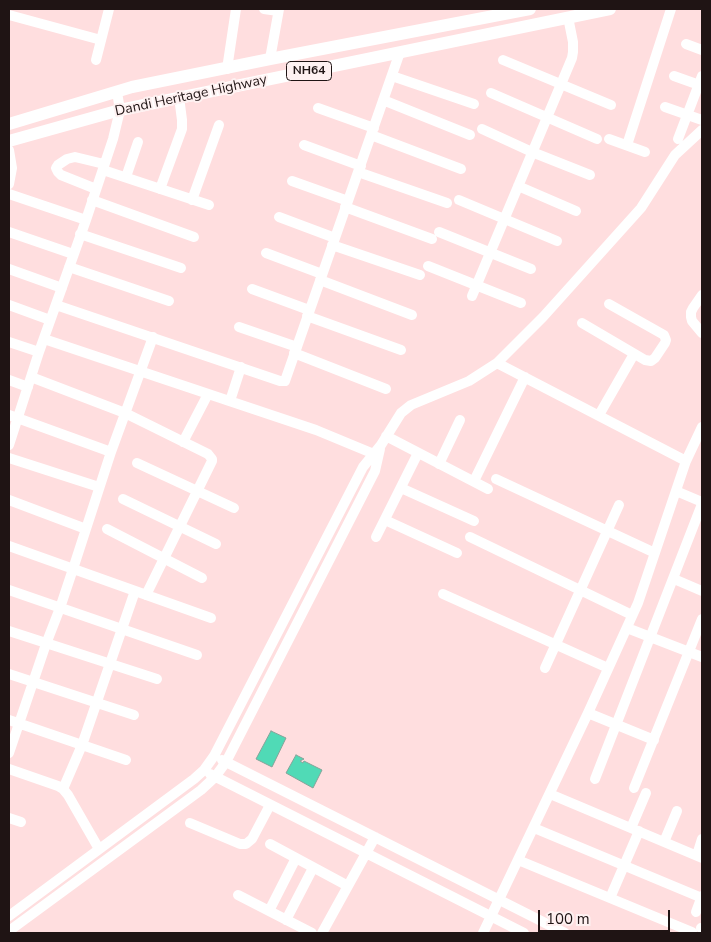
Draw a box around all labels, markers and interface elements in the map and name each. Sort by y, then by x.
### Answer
road number: NH64 [286,61,332,80]
street label: Dandi Heritage Highway [114,72,268,120]
scale bar [541,900,674,932]
text: 100 m [546,909,590,929]

